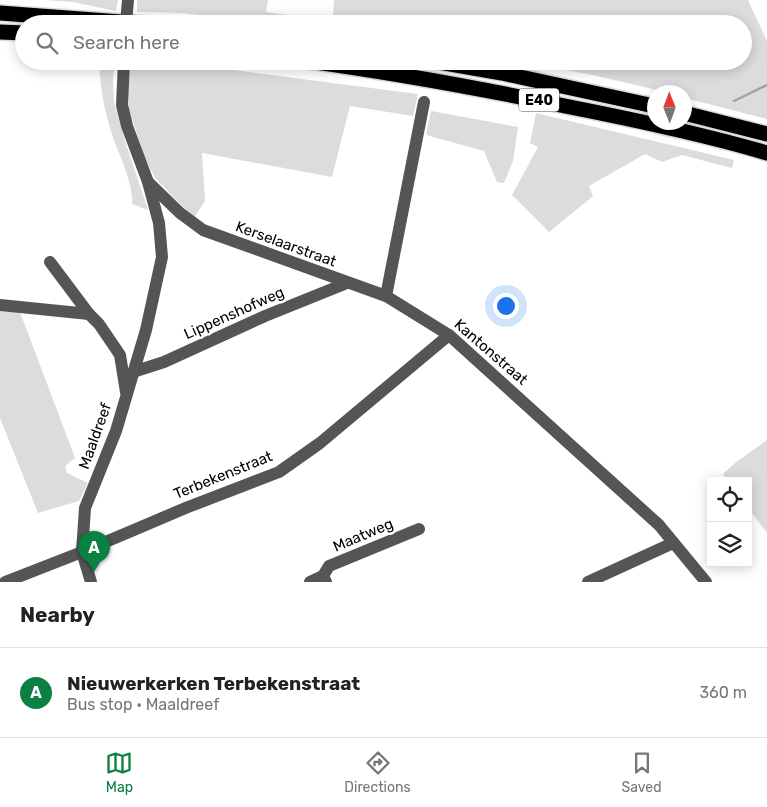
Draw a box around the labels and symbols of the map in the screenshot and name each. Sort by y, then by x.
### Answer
north arrow [647,85,692,130]
road number: E40 [519,88,559,112]
street label: Kerselaarstraat [233,217,339,271]
street label: Lippenshofweg [181,283,287,343]
your location [493,293,519,319]
street label: Kantonstraat [451,315,531,389]
street label: Maaldreef [75,400,115,472]
street label: Terbekenstraat [171,447,275,503]
street label: Maatweg [330,514,396,556]
pin: A [78,531,110,572]

